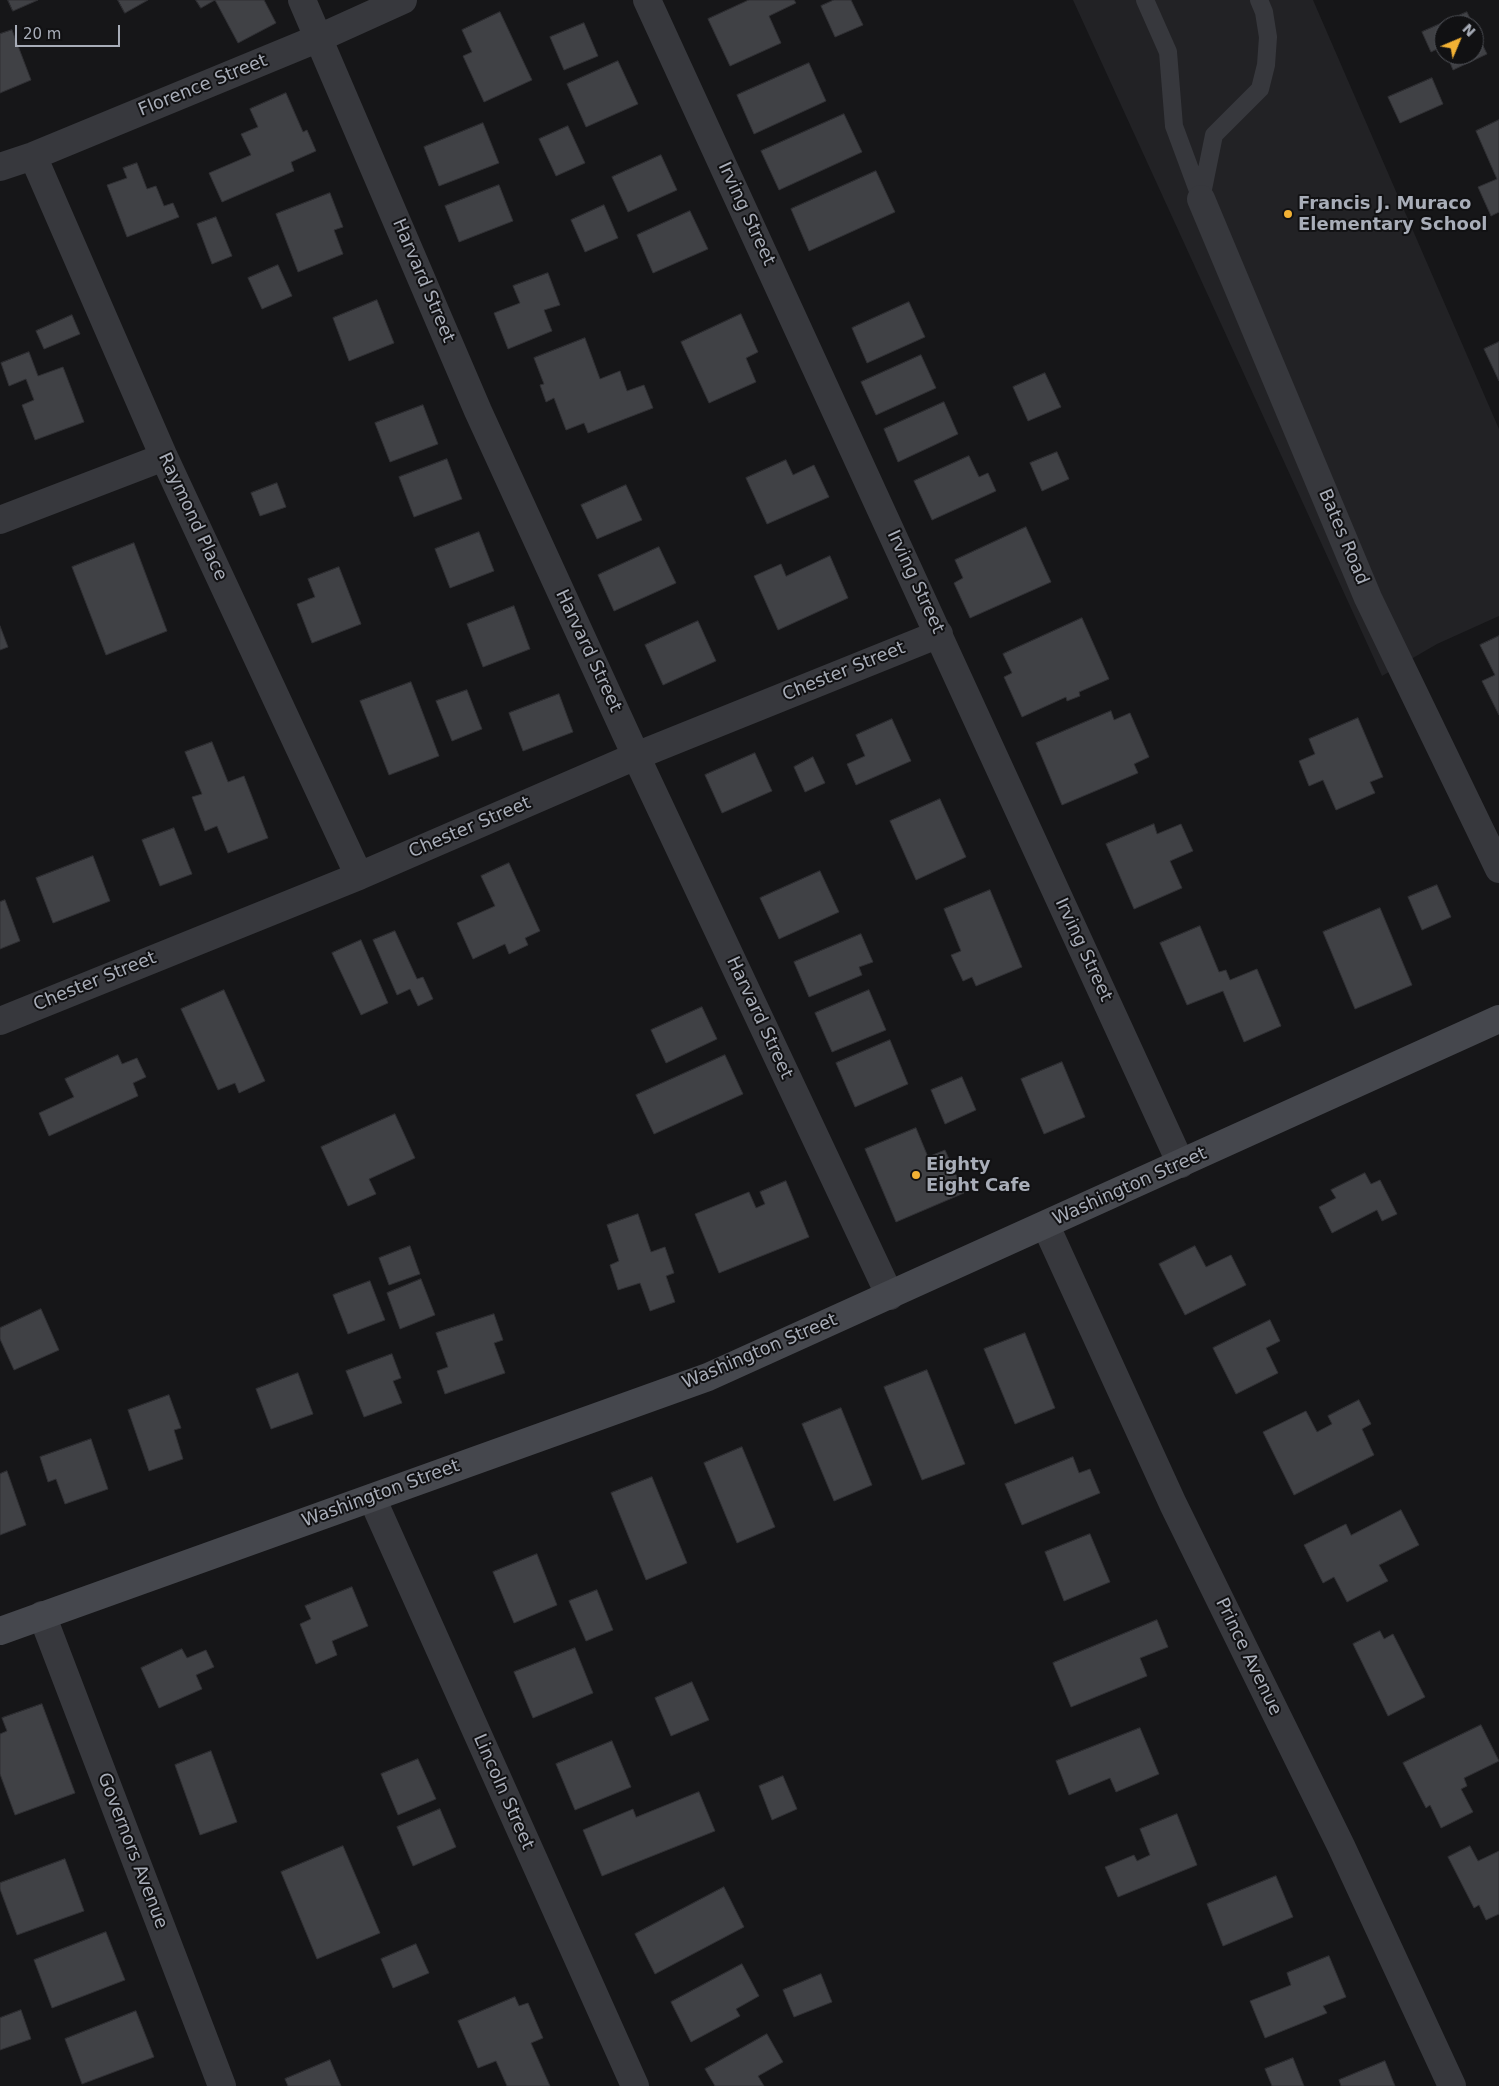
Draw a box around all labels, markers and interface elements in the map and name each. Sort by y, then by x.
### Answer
scale bar [18,15,122,47]
north arrow [1434,15,1484,65]
text: N [1459,20,1479,40]
text: 20 m [23,25,61,43]
street label: Florence Street [135,50,271,122]
street label: Irving Street [713,159,779,269]
place label: Francis J. Muraco Elementary School [1298,193,1487,235]
marker: Francis J. Muraco Elementary School [1282,208,1294,220]
street label: Harvard Street [387,216,459,346]
street label: Raymond Place [153,450,231,584]
street label: Bates Road [1313,486,1373,588]
street label: Irving Street [882,527,948,637]
street label: Harvard Street [550,586,626,716]
street label: Chester Street [780,638,908,706]
street label: Chester Street [406,793,534,863]
street label: Irving Street [1050,895,1116,1005]
street label: Chester Street [31,948,159,1016]
street label: Harvard Street [721,953,797,1083]
street label: Washington Street [1050,1143,1210,1231]
place label: Eighty Eight Cafe [926,1154,1030,1196]
marker: Eighty Eight Cafe [910,1169,922,1181]
street label: Washington Street [679,1310,841,1394]
street label: Washington Street [299,1455,463,1533]
street label: Prince Avenue [1210,1595,1286,1719]
street label: Lincoln Street [468,1731,538,1853]
street label: Governors Avenue [92,1770,172,1932]

